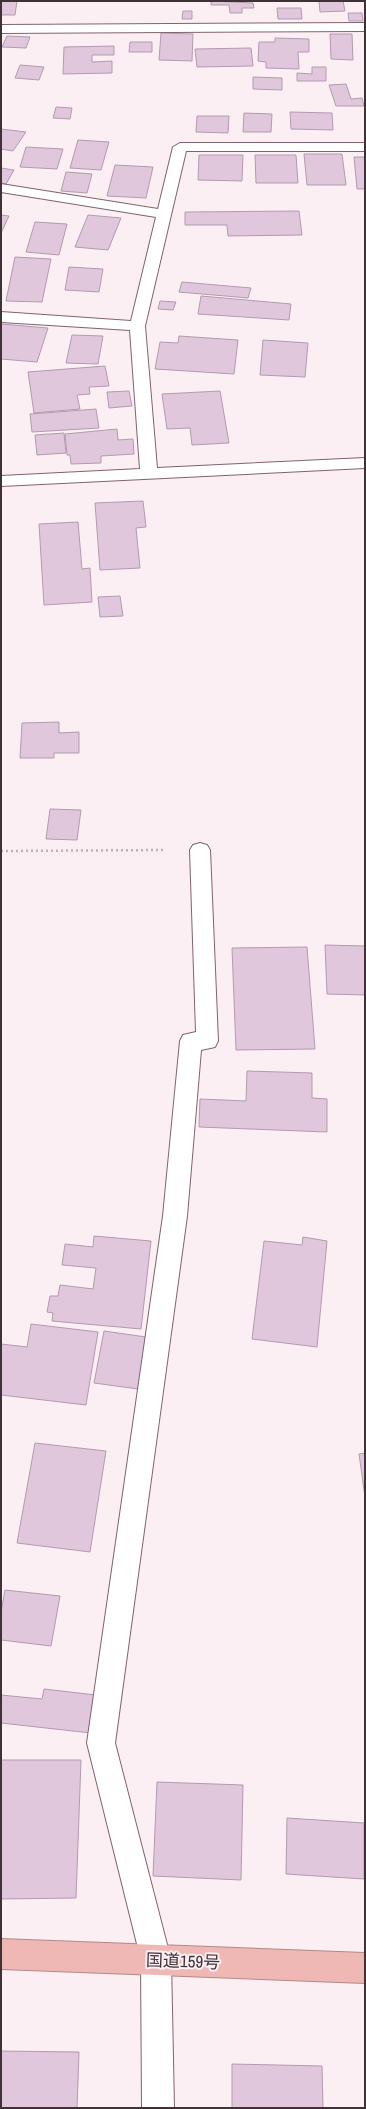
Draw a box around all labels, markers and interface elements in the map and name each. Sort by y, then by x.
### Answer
street label: 国道159号 [146,1948,221,1973]

